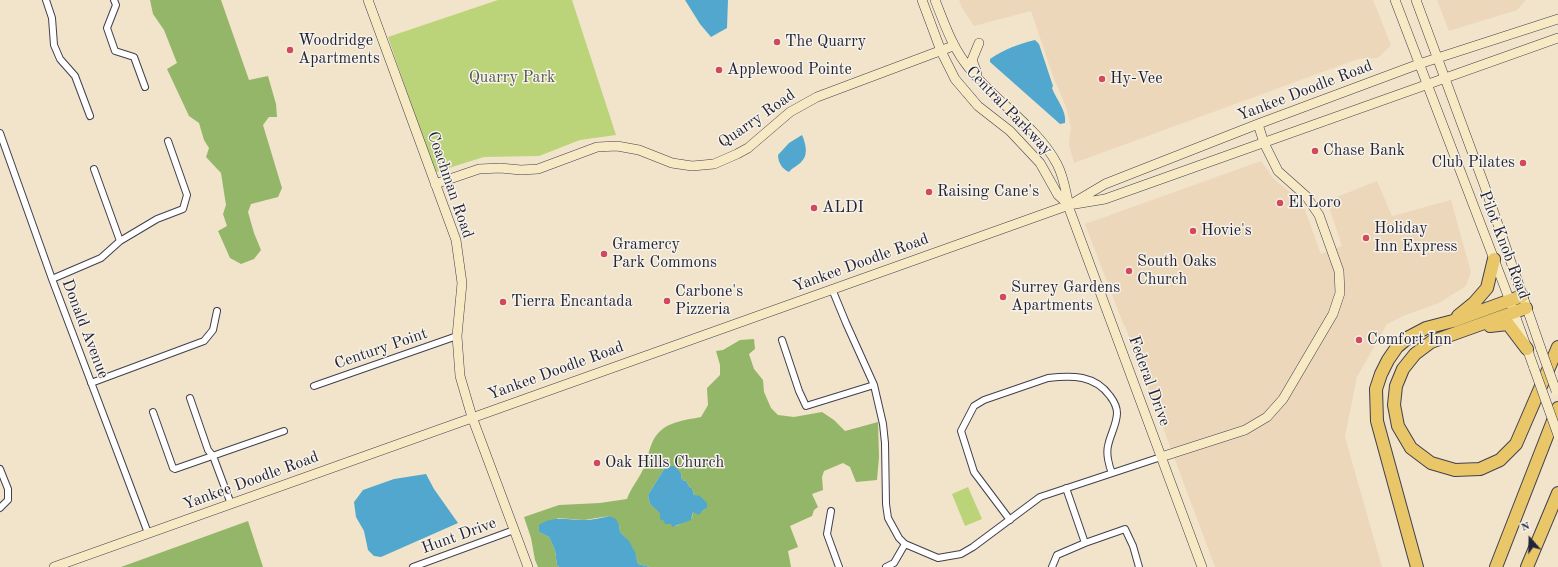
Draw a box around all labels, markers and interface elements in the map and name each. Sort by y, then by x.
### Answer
place label: Woodridge Apartments [298,31,380,69]
place label: The Quarry [785,32,866,52]
marker: The Quarry [772,37,782,47]
marker: Woodridge Apartments [285,45,295,55]
street label: Yankee Doodle Road [1235,56,1375,126]
place label: Applewood Pointe [727,60,852,80]
street label: Central Parkway [962,62,1056,160]
marker: Applewood Pointe [714,65,724,75]
park label: Quarry Park [469,68,555,88]
place label: Hy-Vee [1110,69,1163,89]
marker: Hy-Vee [1097,74,1107,84]
street label: Quarry Road [715,86,799,152]
street label: Coachman Road [423,129,477,241]
place label: Chase Bank [1323,141,1405,161]
marker: Chase Bank [1310,146,1320,156]
place label: Club Pilates [1431,153,1515,173]
marker: Club Pilates [1518,158,1528,168]
place label: Raising Cane's [937,182,1039,202]
marker: Raising Cane's [924,187,934,197]
street label: Pilot Knob Road [1475,188,1533,302]
place label: El Loro [1288,193,1341,213]
place label: ALDI [822,198,864,218]
marker: El Loro [1275,198,1285,208]
marker: ALDI [809,203,819,213]
place label: Holiday Inn Express [1374,219,1458,257]
place label: Hovie's [1201,221,1252,241]
marker: Hovie's [1188,226,1198,236]
street label: Yankee Doodle Road [790,229,932,297]
marker: Holiday Inn Express [1361,233,1371,243]
place label: Gramercy Park Commons [612,235,717,273]
marker: Gramercy Park Commons [599,249,609,259]
place label: South Oaks Church [1137,252,1217,290]
marker: South Oaks Church [1124,266,1134,276]
street label: Donald Avenue [57,277,113,381]
place label: Surrey Gardens Apartments [1011,278,1120,316]
place label: Carbone's Pizzeria [675,282,743,320]
place label: Tierra Encantada [511,292,633,312]
marker: Surrey Gardens Apartments [998,292,1008,302]
marker: Carbone's Pizzeria [662,296,672,306]
marker: Tierra Encantada [498,297,508,307]
street label: Century Point [332,324,430,374]
place label: Comfort Inn [1367,330,1452,350]
street label: Federal Drive [1124,333,1174,429]
marker: Comfort Inn [1354,335,1364,345]
street label: Yankee Doodle Road [485,337,627,405]
street label: Yankee Doodle Road [180,447,322,515]
place label: Oak Hills Church [605,453,724,473]
marker: Oak Hills Church [592,458,602,468]
street label: Hunt Drive [419,514,499,558]
north arrow [1510,519,1550,559]
text: N [1520,521,1532,534]

